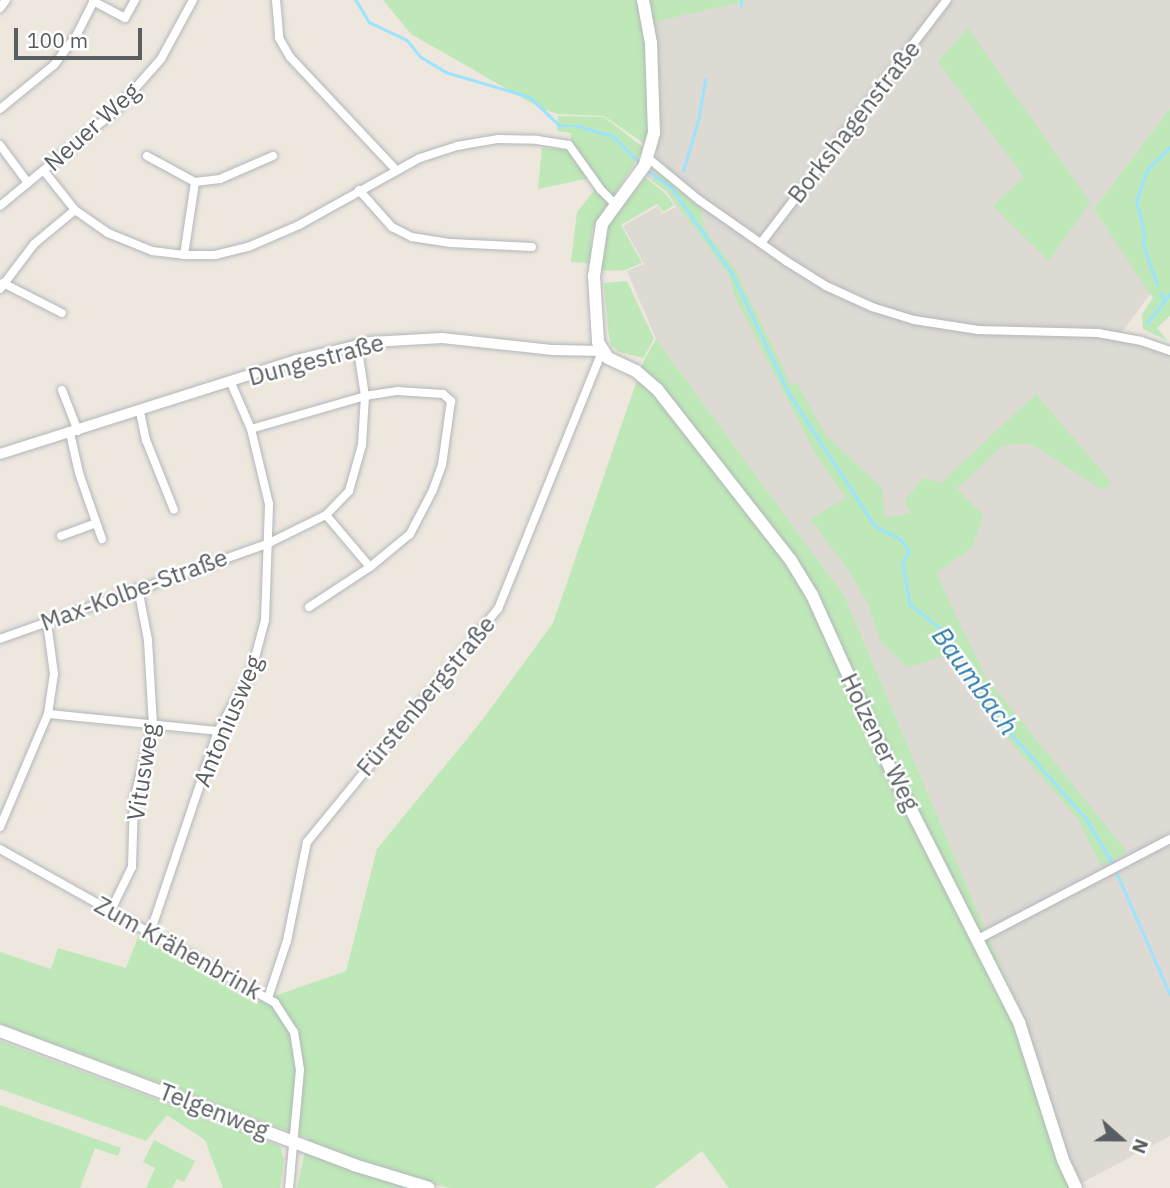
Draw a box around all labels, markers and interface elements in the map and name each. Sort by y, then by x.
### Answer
scale bar [18,14,145,58]
text: 100 m [27,26,88,54]
street label: Borkshagenstraße [782,35,926,209]
street label: Neuer Weg [38,77,146,177]
street label: Dungestraße [245,328,387,392]
street label: Max-Kolbe-Straße [37,543,231,637]
street label: Fürstenbergstraße [351,610,501,782]
water label: Baumbach [926,621,1024,741]
street label: Antoniusweg [187,651,269,791]
street label: Holzener Weg [834,669,926,815]
street label: Vitusweg [121,721,165,823]
street label: Zum Krähenbrink [90,890,266,1006]
street label: Telgenweg [155,1077,273,1145]
north arrow [1086,1104,1156,1174]
text: N [1127,1136,1154,1157]

